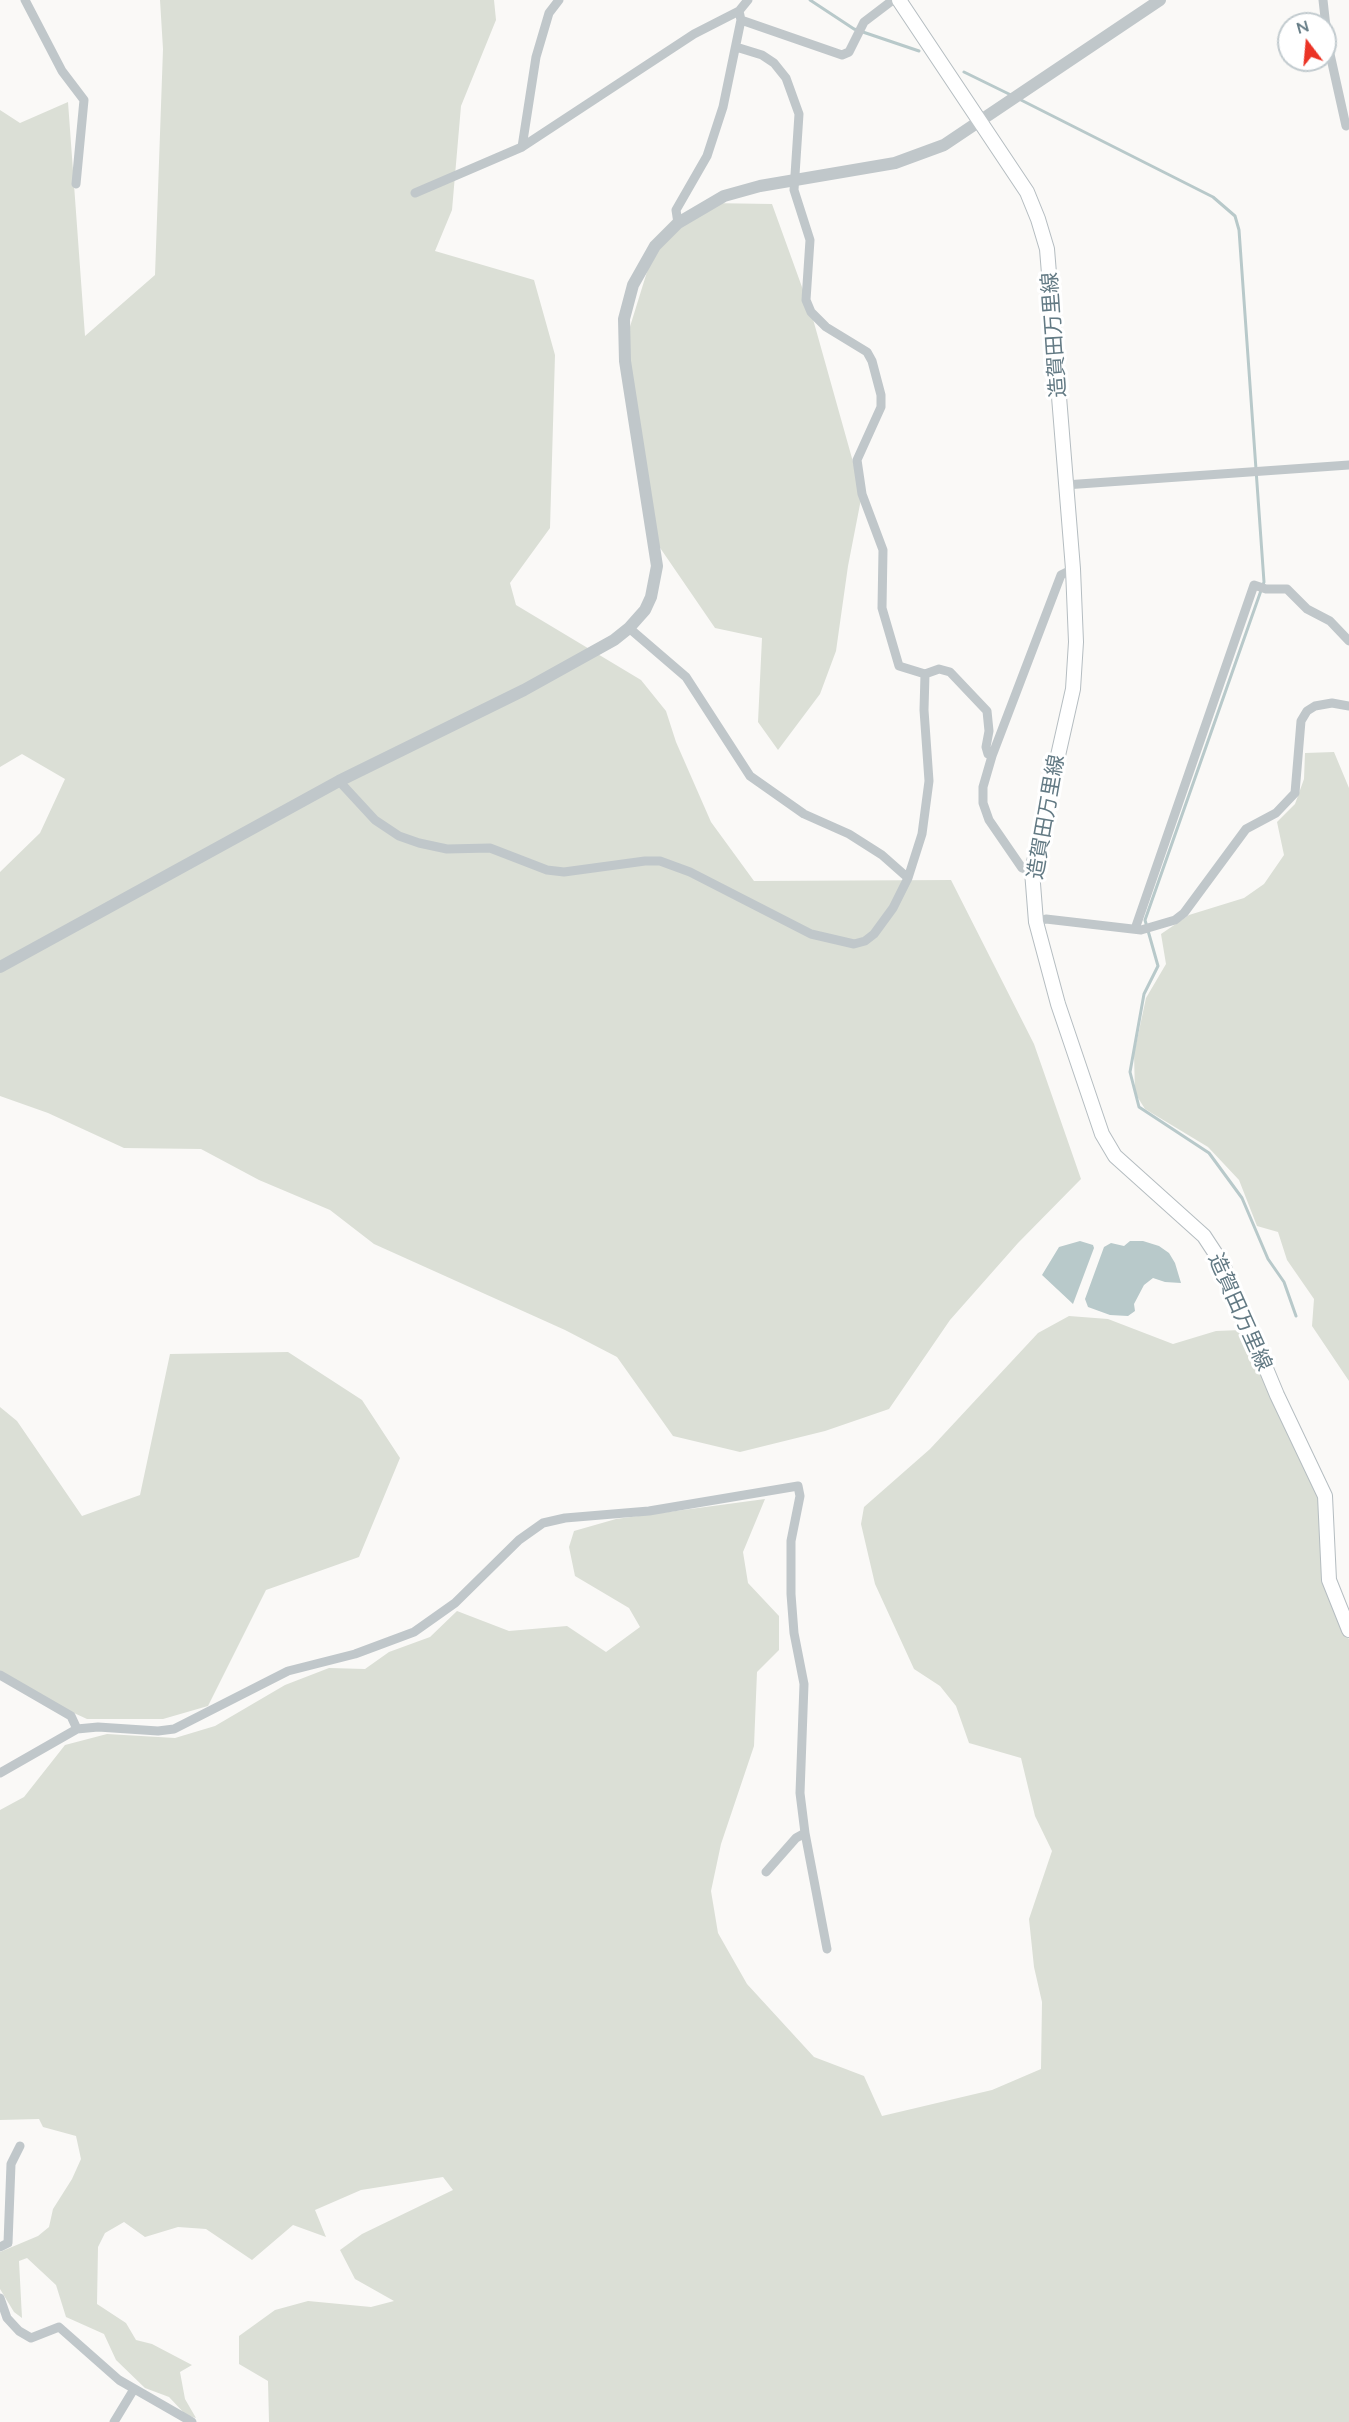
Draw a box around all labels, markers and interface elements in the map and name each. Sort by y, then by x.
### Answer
north arrow [1277,12,1337,72]
text: N [1294,15,1311,37]
street label: 造賀田万里線 [1037,271,1071,399]
street label: 造賀田万里線 [1023,753,1069,881]
street label: 造賀田万里線 [1203,1249,1277,1375]

